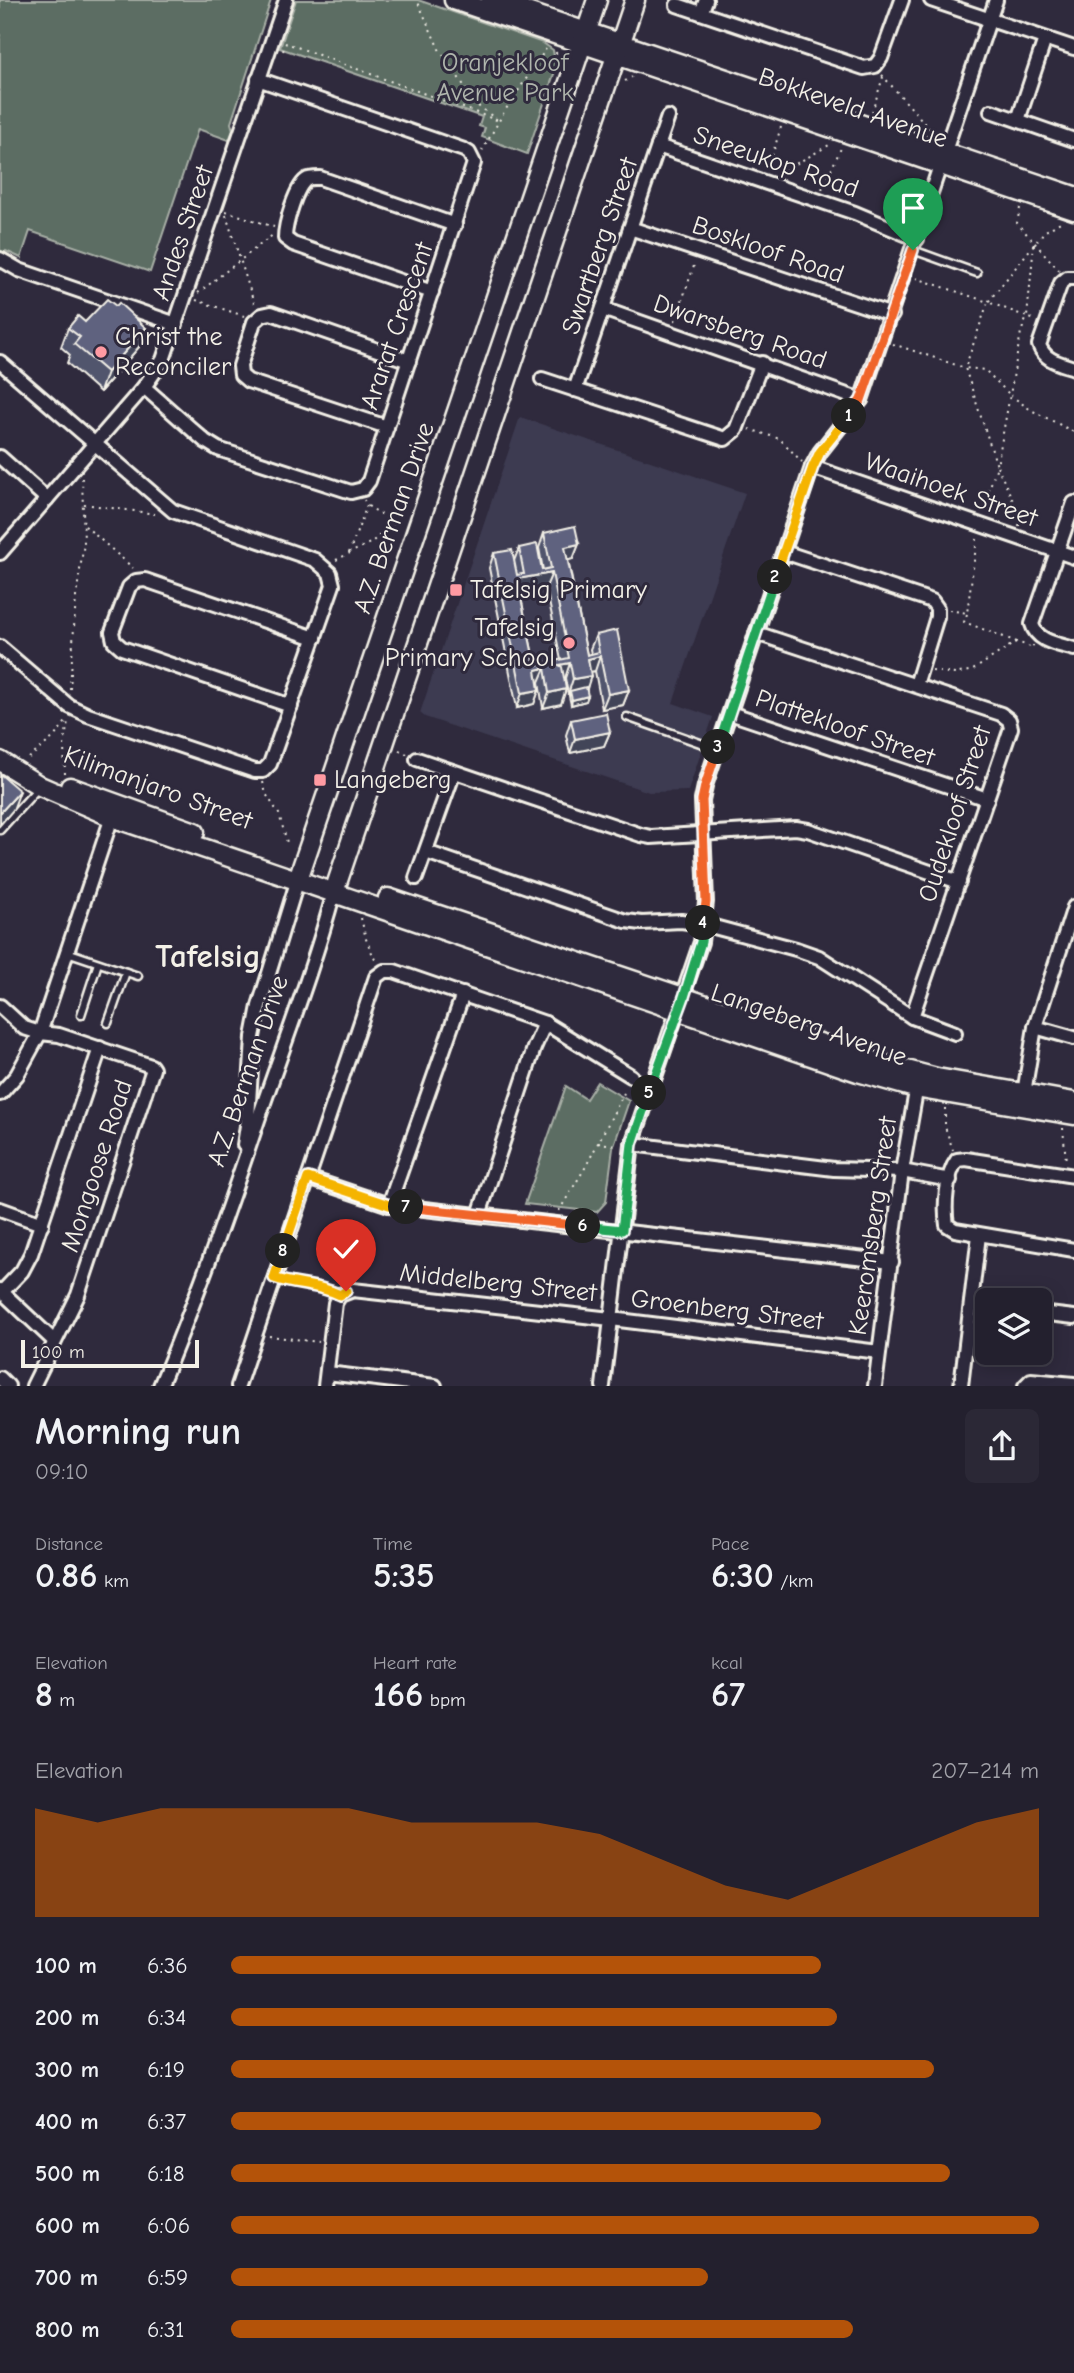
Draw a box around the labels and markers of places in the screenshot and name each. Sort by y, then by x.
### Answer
pin [883,178,943,250]
place label: Christ the Reconciler [115,322,232,382]
marker: Christ the Reconciler [93,344,109,360]
pin: 1 [832,398,866,434]
pin: 2 [758,560,792,594]
place label: Tafelsig Primary [470,575,647,605]
marker: Tafelsig Primary [448,582,464,598]
place label: Tafelsig Primary School [385,613,555,673]
marker: Tafelsig Primary School [561,635,577,651]
pin: 3 [700,730,736,764]
place label: Langeberg [334,765,451,795]
marker: Langeberg [312,772,328,788]
pin: 4 [686,906,720,940]
pin: 5 [632,1076,666,1110]
pin: 7 [388,1190,424,1224]
pin: 6 [566,1208,600,1244]
pin [316,1219,376,1291]
pin: 8 [266,1234,300,1268]

